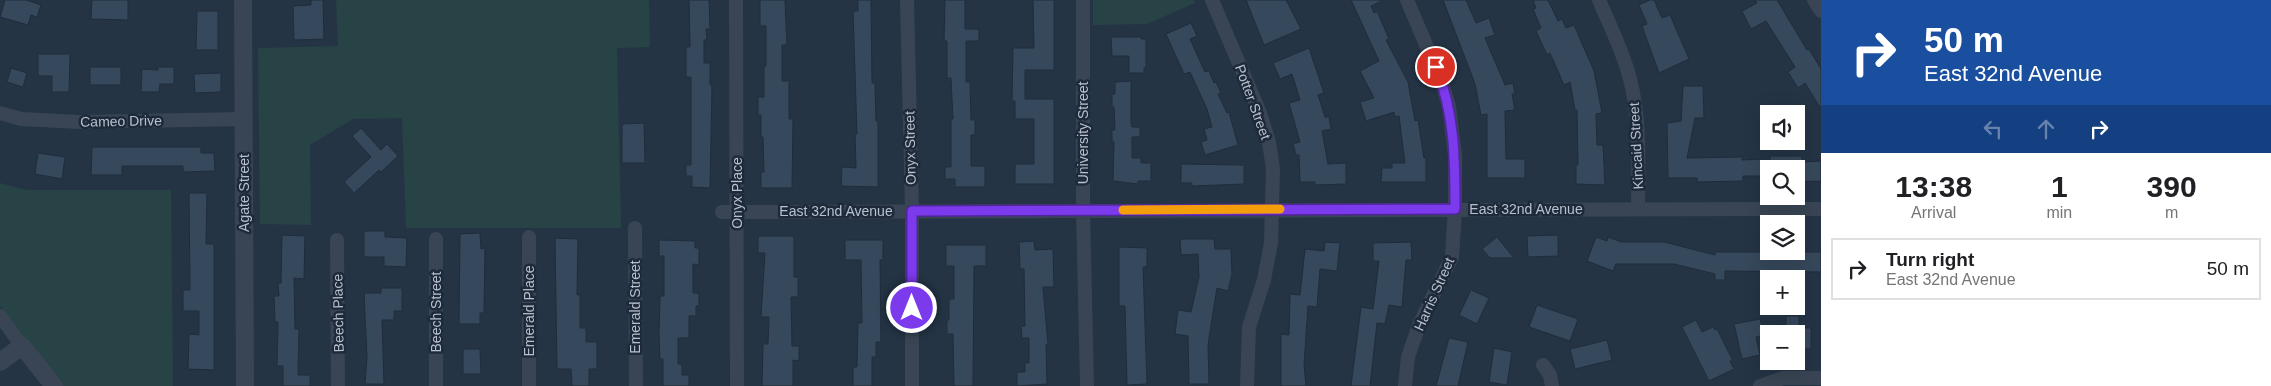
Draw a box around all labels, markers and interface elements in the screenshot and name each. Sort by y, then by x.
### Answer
icon: right [1841,20,1906,85]
text: 50 m [1924,20,2004,59]
pin [1415,46,1457,88]
icon: arrive [1422,53,1450,81]
text: East 32nd Avenue [1924,61,2102,86]
street label: Potter Street [1232,62,1274,142]
street label: University Street [1075,82,1091,184]
street label: Kincaid Street [1626,102,1646,190]
map controls [1760,105,1805,370]
button: sound [1760,105,1805,150]
street label: Onyx Street [901,111,919,185]
street label: Cameo Drive [80,112,162,130]
icon: left [1979,115,2007,143]
icon: ahead [2032,115,2060,143]
icon: right [2085,115,2113,143]
street label: Agate Street [236,154,252,232]
street label: Onyx Place [729,157,745,229]
button: search [1760,160,1805,205]
text: 13:38 [1895,170,1972,203]
text: 1 [2051,170,2068,203]
text: 390 [2147,170,2197,203]
street label: East 32nd Avenue [1469,201,1583,217]
street label: East 32nd Avenue [779,203,893,219]
text: Arrival [1911,204,1956,221]
text: min [2046,204,2072,221]
text: m [2165,204,2178,221]
button: layers [1760,215,1805,260]
text: Turn right [1886,249,1974,270]
street label: Harris Street [1411,255,1457,333]
icon: right [1843,255,1871,283]
text: 50 m [2207,258,2249,279]
street label: Emerald Street [627,260,643,354]
street label: Emerald Place [521,265,537,357]
button: + [1760,270,1805,315]
street label: Beech Street [428,271,444,352]
text: East 32nd Avenue [1886,271,2016,288]
street label: Beech Place [329,273,347,352]
position arrow [885,281,937,333]
button: − [1760,325,1805,370]

